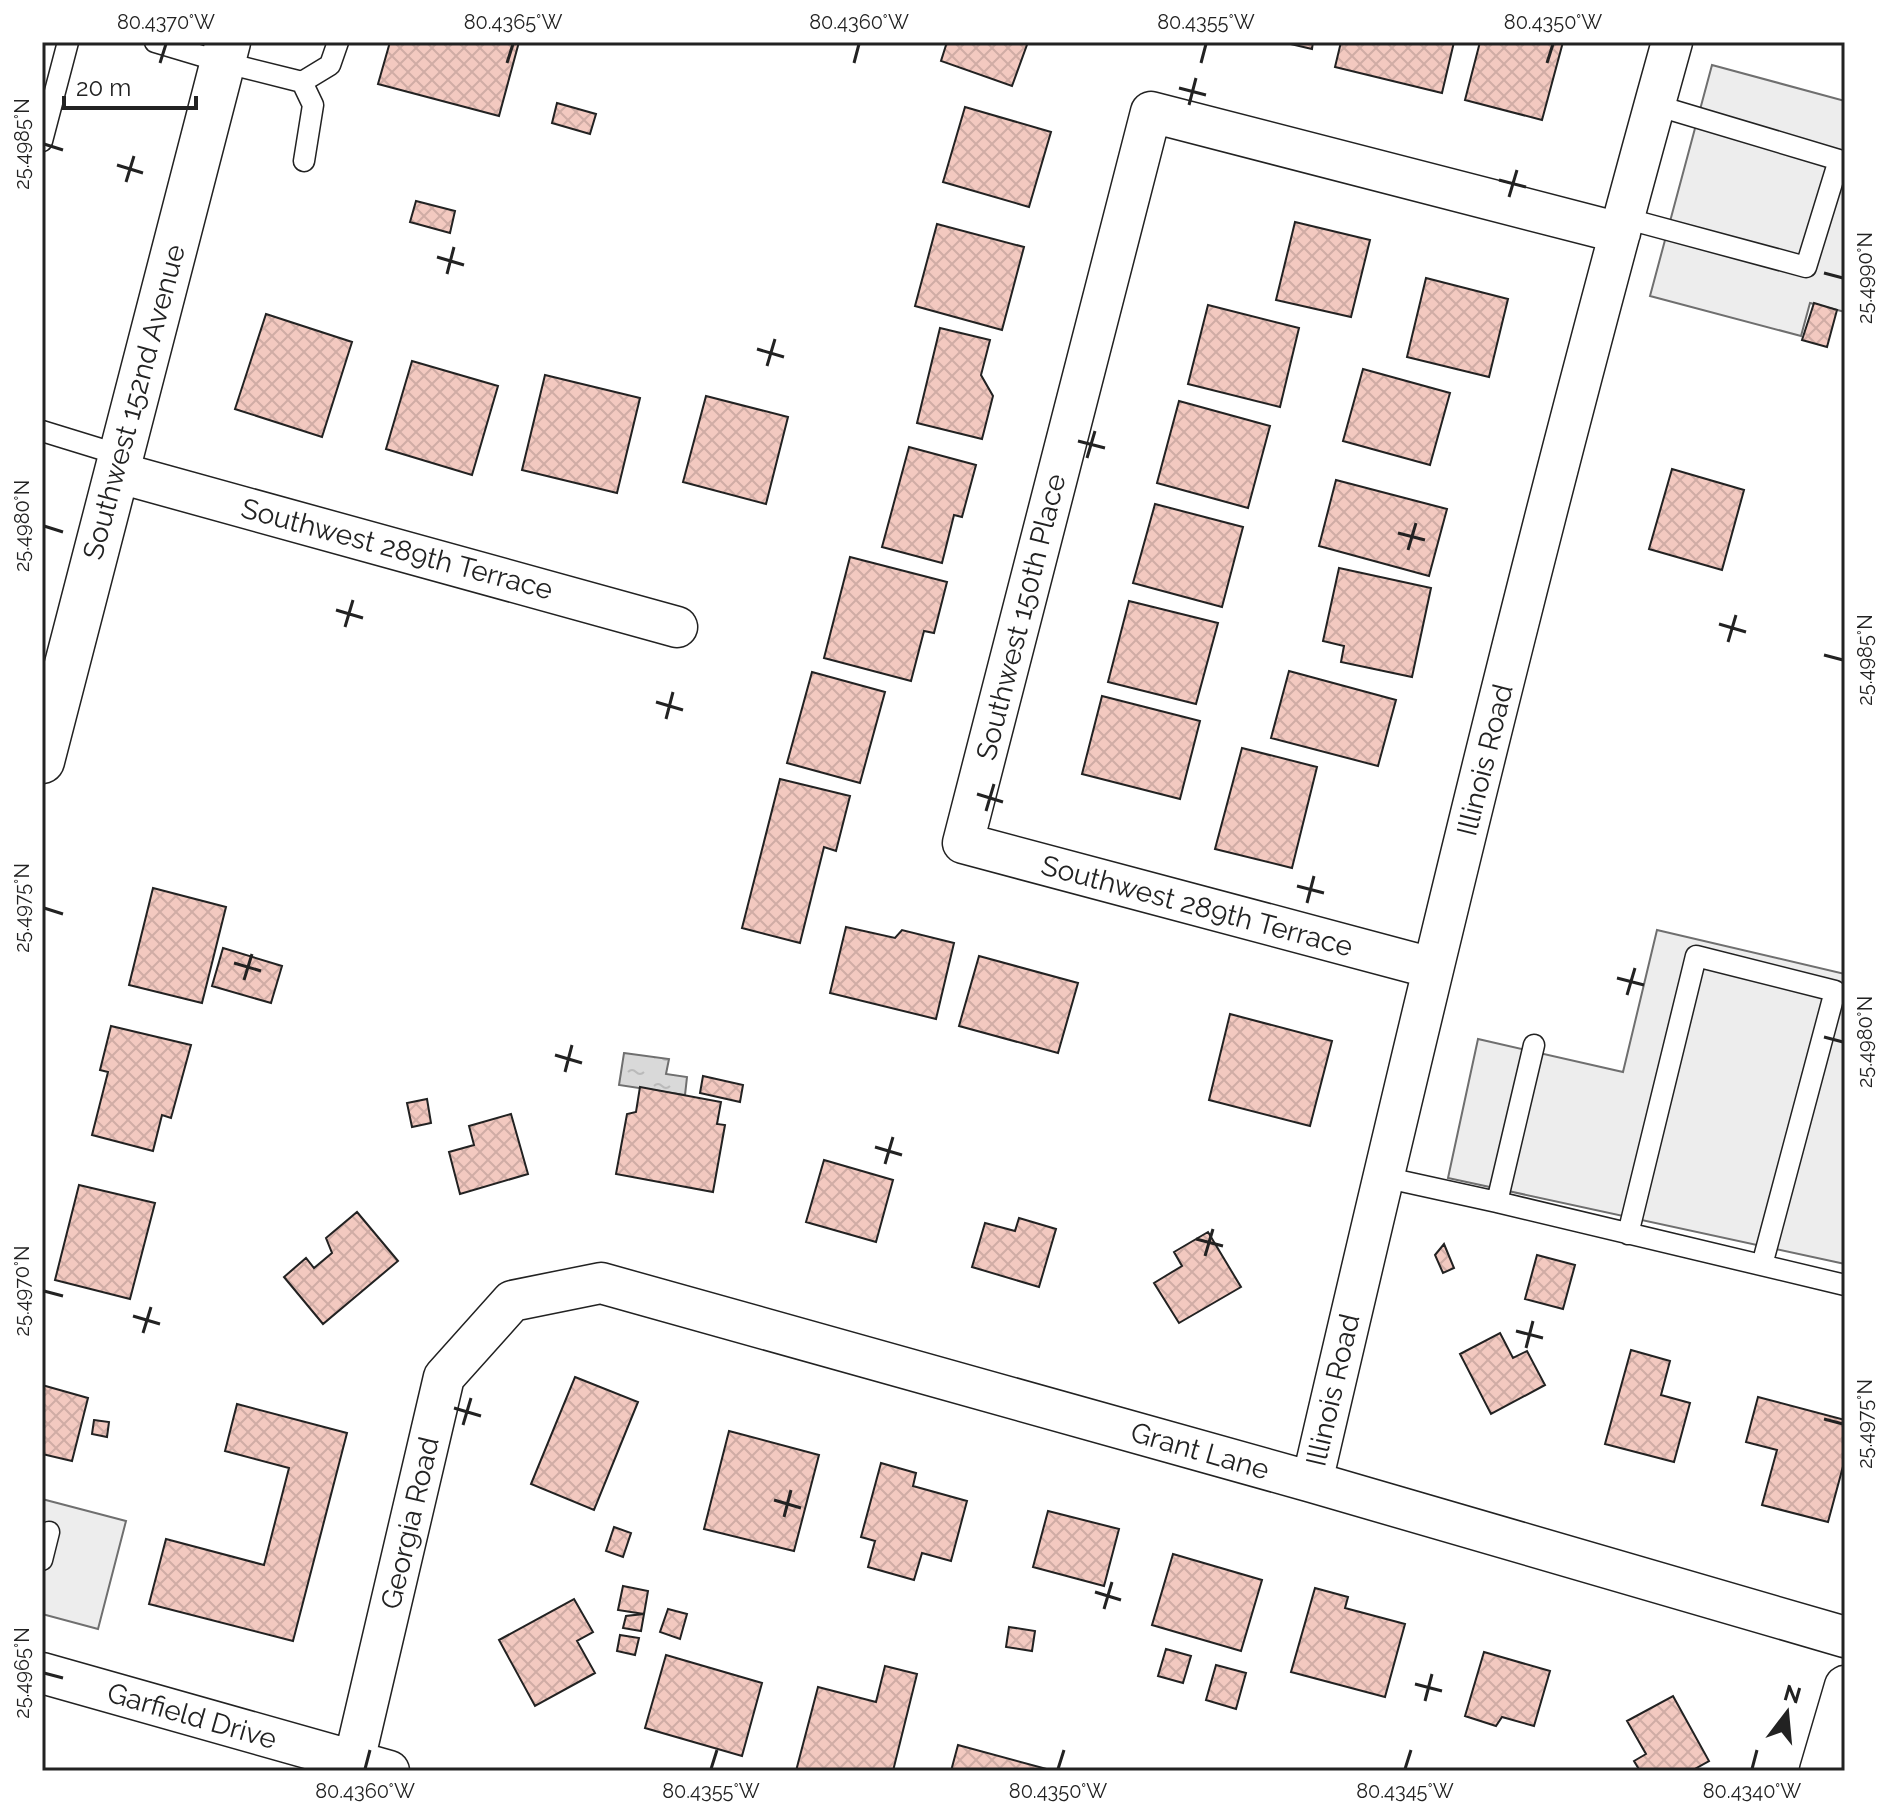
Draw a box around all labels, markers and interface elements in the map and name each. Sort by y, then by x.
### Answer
text: 80.4370°W [117,10,215,34]
text: 80.4365°W [464,10,562,34]
text: 80.4360°W [809,10,909,34]
text: 80.4355°W [1157,10,1255,34]
text: 80.4350°W [1504,10,1602,34]
scale bar [64,60,196,110]
text: 20 m [76,73,131,102]
text: 25.4985°N [10,98,34,190]
text: 25.4990°N [1853,232,1877,324]
street label: Southwest 152nd Avenue [76,241,192,563]
street label: Southwest 150th Place [969,471,1073,763]
text: 25.4980°N [10,480,34,572]
street label: Southwest 289th Terrace [238,492,556,606]
text: 25.4985°N [1853,614,1877,706]
street label: Illinois Road [1450,681,1520,839]
street label: Southwest 289th Terrace [1038,849,1356,963]
text: 25.4975°N [10,863,34,953]
text: 25.4980°N [1853,996,1877,1088]
text: 25.4970°N [10,1246,34,1336]
street label: Illinois Road [1299,1311,1367,1469]
text: 25.4975°N [1853,1379,1877,1469]
street label: Grant Lane [1127,1416,1273,1486]
street label: Georgia Road [374,1434,446,1612]
text: 25.4965°N [10,1627,34,1719]
north arrow [1747,1673,1827,1753]
street label: Garfield Drive [103,1676,281,1756]
text: N [1781,1679,1804,1709]
text: 80.4360°W [315,1779,415,1803]
text: 80.4355°W [662,1779,760,1803]
text: 80.4350°W [1009,1779,1107,1803]
text: 80.4345°W [1356,1779,1454,1803]
text: 80.4340°W [1703,1779,1801,1803]

